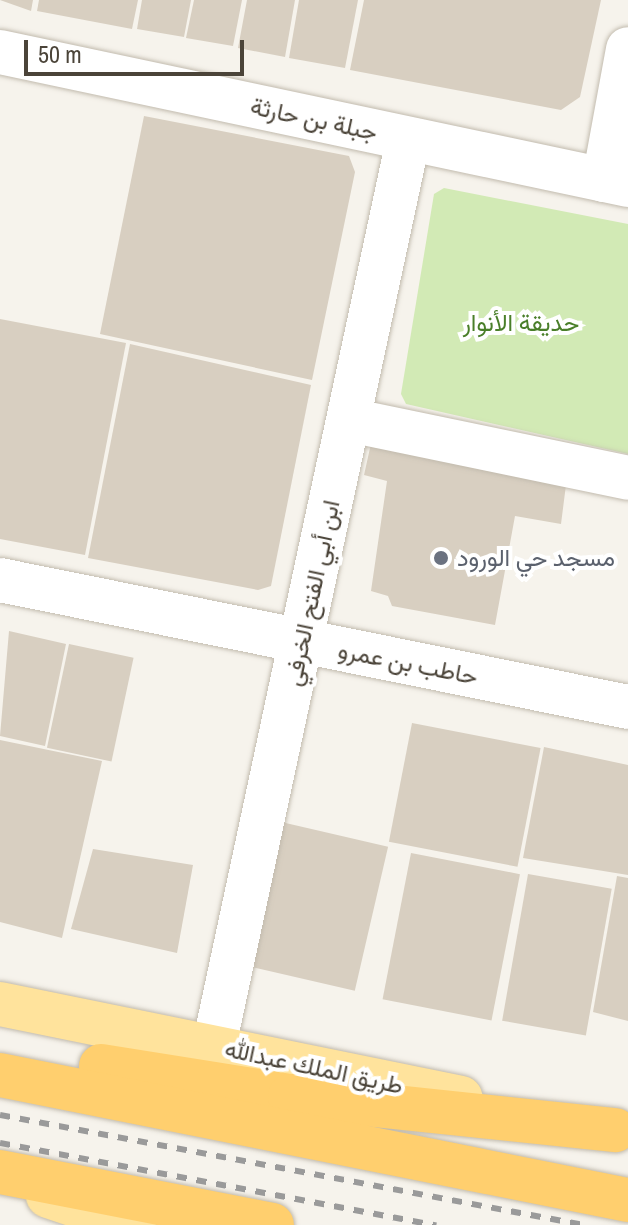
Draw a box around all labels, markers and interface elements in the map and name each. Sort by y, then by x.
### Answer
scale bar [28,24,248,74]
text: 50 m [38,38,82,70]
street label: جبلة بن حارثة [248,91,380,147]
park label: حديقة الأنوار [463,309,579,337]
street label: ابن أبي الفتح الخرفي [278,497,346,689]
place label: مسجد حي الورود [457,544,615,572]
marker: مسجد حي الورود [432,549,450,567]
street label: حاطب بن عمرو [336,635,480,691]
street label: طريق الملك عبدالله [222,1034,406,1100]

